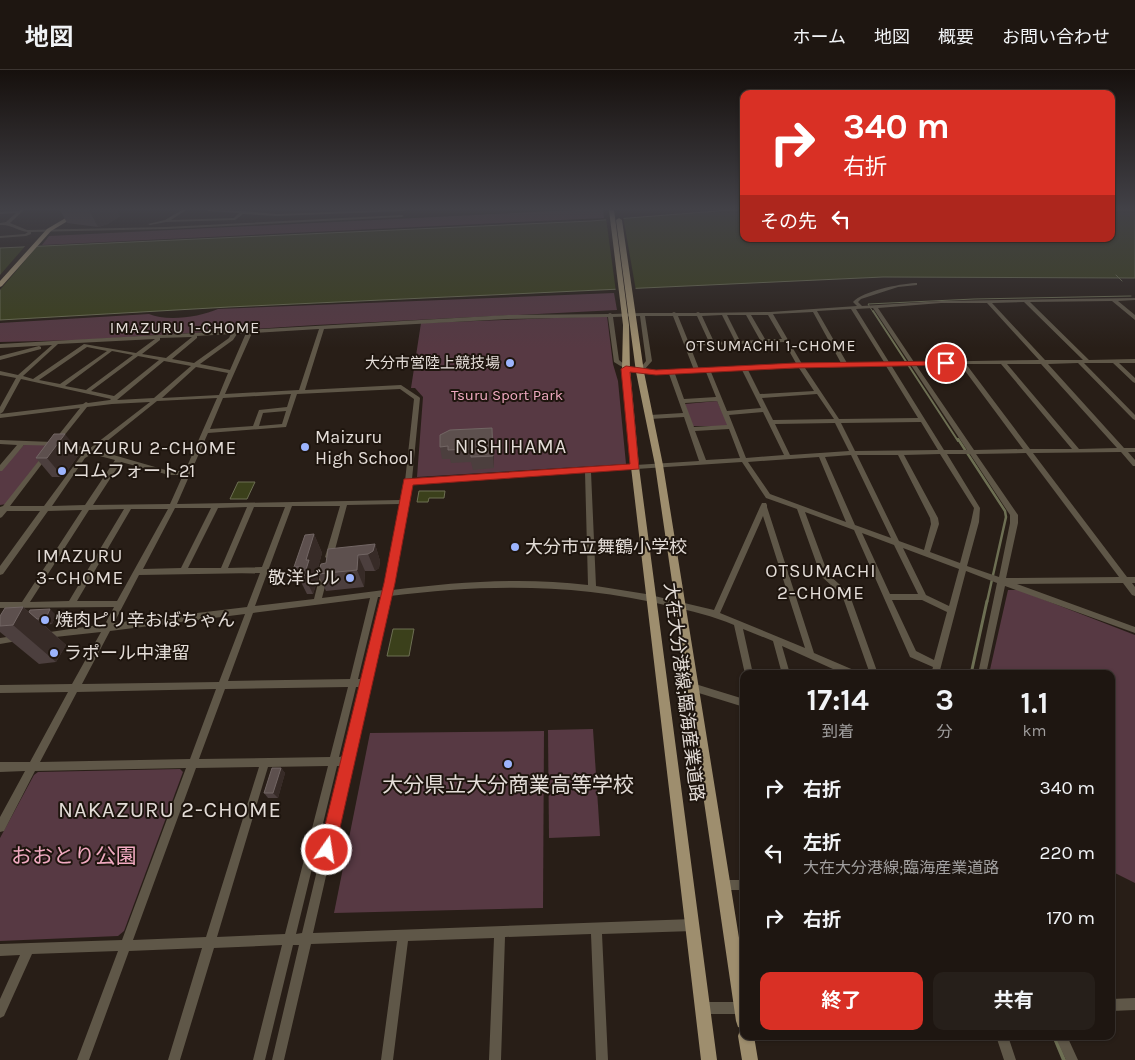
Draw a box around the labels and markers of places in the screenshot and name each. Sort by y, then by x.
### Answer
pin [925,342,967,384]
place label: 大分市営陸上競技場 [365,354,500,372]
marker: 大分市営陸上競技場 [504,357,516,369]
place label: Maizuru High School [315,426,413,469]
marker: Maizuru High School [299,441,311,453]
place label: コムフォート21 [72,460,195,482]
marker: コムフォート21 [56,465,68,477]
place label: 大分市立舞鶴小学校 [525,536,687,558]
marker: 大分市立舞鶴小学校 [509,541,521,553]
place label: 敬洋ビル [268,567,340,589]
marker: 敬洋ビル [344,572,356,584]
place label: 焼肉ピリ辛おばちゃん [55,609,235,631]
marker: 焼肉ピリ辛おばちゃん [39,614,51,626]
place label: ラポール中津留 [64,642,190,664]
marker: ラポール中津留 [48,647,60,659]
marker: 大分県立大分商業高等学校 [502,758,514,770]
place label: 大分県立大分商業高等学校 [382,773,634,797]

